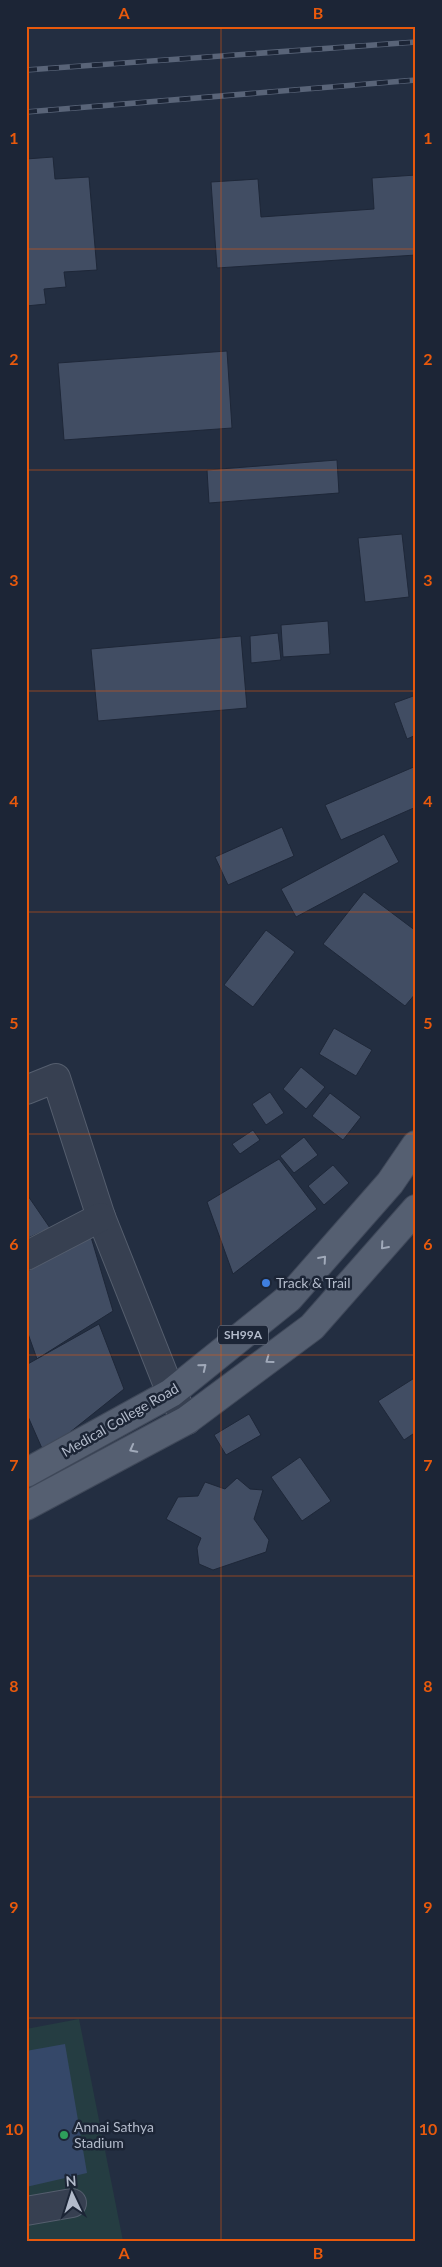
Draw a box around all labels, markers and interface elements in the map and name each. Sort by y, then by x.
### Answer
text: A [117,3,130,22]
text: B [313,3,323,22]
text: 1 [9,128,19,147]
text: 1 [423,128,433,147]
text: 2 [9,349,19,368]
text: 2 [423,349,433,368]
text: 3 [9,570,19,589]
text: 3 [423,570,433,589]
text: 4 [9,791,19,810]
text: 4 [423,791,433,810]
text: 5 [9,1013,19,1032]
text: 5 [423,1013,433,1032]
text: 6 [9,1234,19,1253]
text: 6 [423,1234,433,1253]
one-way arrow [380,1241,389,1250]
one-way arrow [318,1256,327,1265]
place label: Track & Trail [276,1274,351,1291]
marker: Track & Trail [260,1277,272,1289]
road number: SH99A [218,1326,268,1344]
one-way arrow [265,1354,275,1363]
one-way arrow [197,1365,206,1373]
street label: Medical College Road [58,1379,181,1460]
one-way arrow [129,1443,138,1453]
text: 7 [9,1455,19,1474]
text: 7 [423,1455,433,1474]
text: 8 [9,1676,19,1695]
text: 8 [423,1676,433,1695]
text: 9 [9,1897,19,1916]
text: 9 [423,1897,433,1916]
place label: Annai Sathya Stadium [74,2118,154,2151]
text: 10 [5,2119,23,2138]
text: 10 [419,2119,437,2138]
marker: Annai Sathya Stadium [58,2129,70,2141]
north arrow [48,2170,98,2220]
text: N [65,2172,77,2189]
text: A [117,2243,130,2262]
text: B [313,2243,323,2262]

